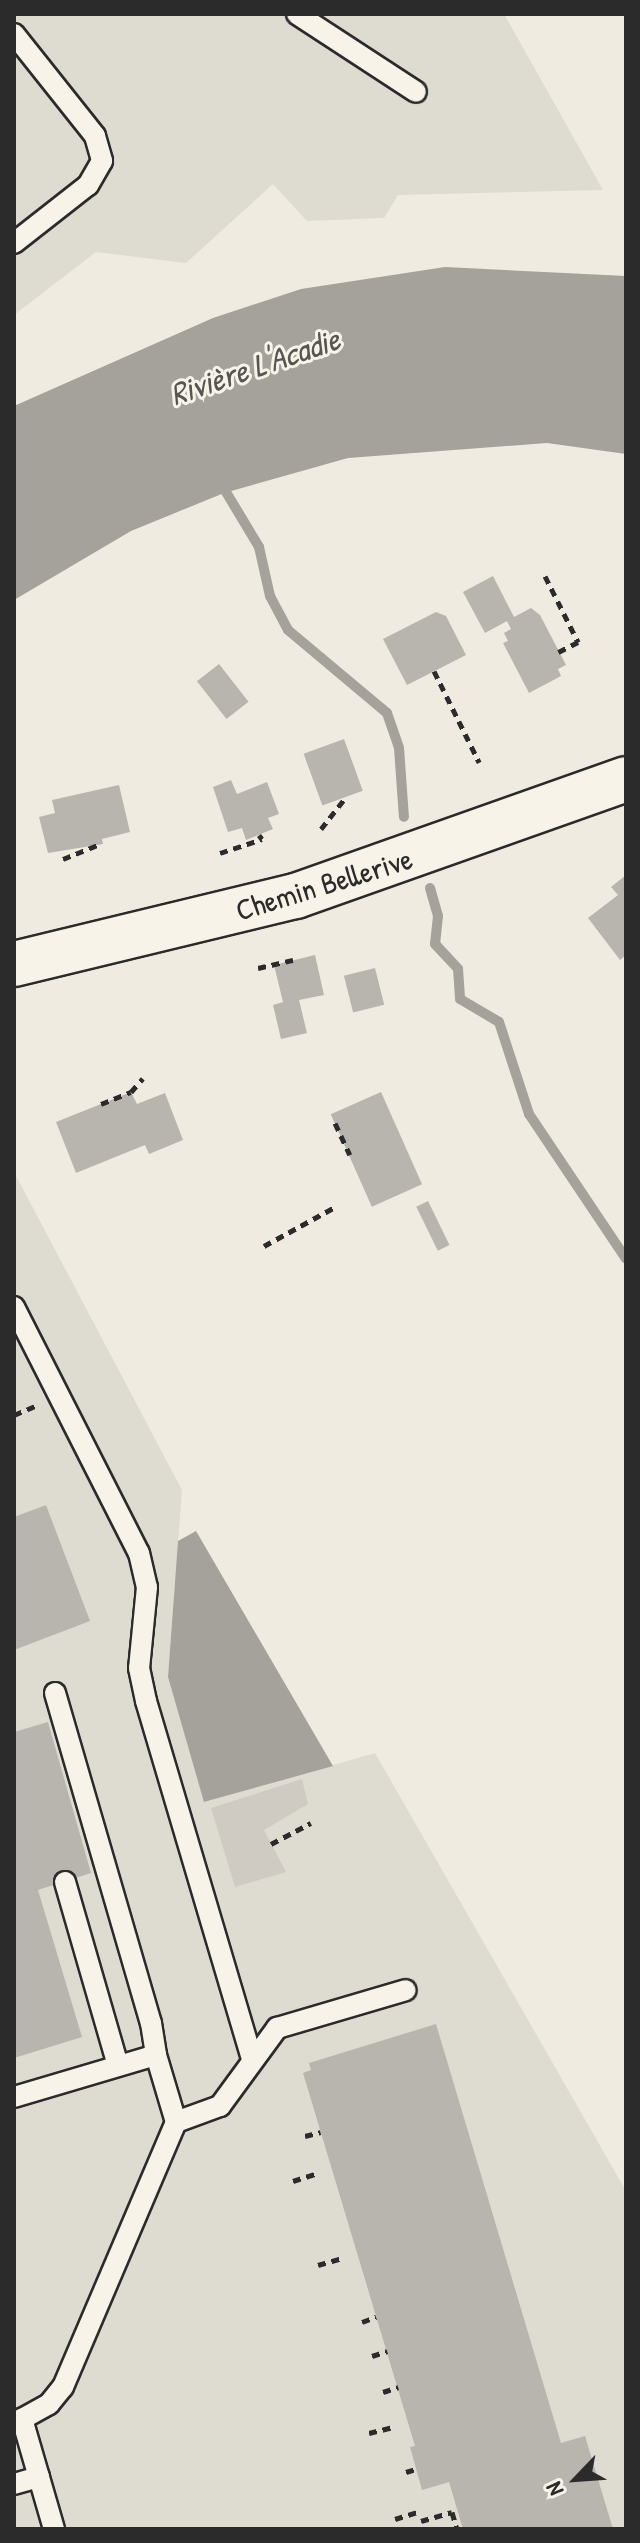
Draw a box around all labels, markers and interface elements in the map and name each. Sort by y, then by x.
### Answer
water label: Rivière L'Acadie [165,320,345,414]
street label: Chemin Bellerive [231,840,417,928]
north arrow [536,2439,616,2519]
text: N [538,2477,570,2501]

